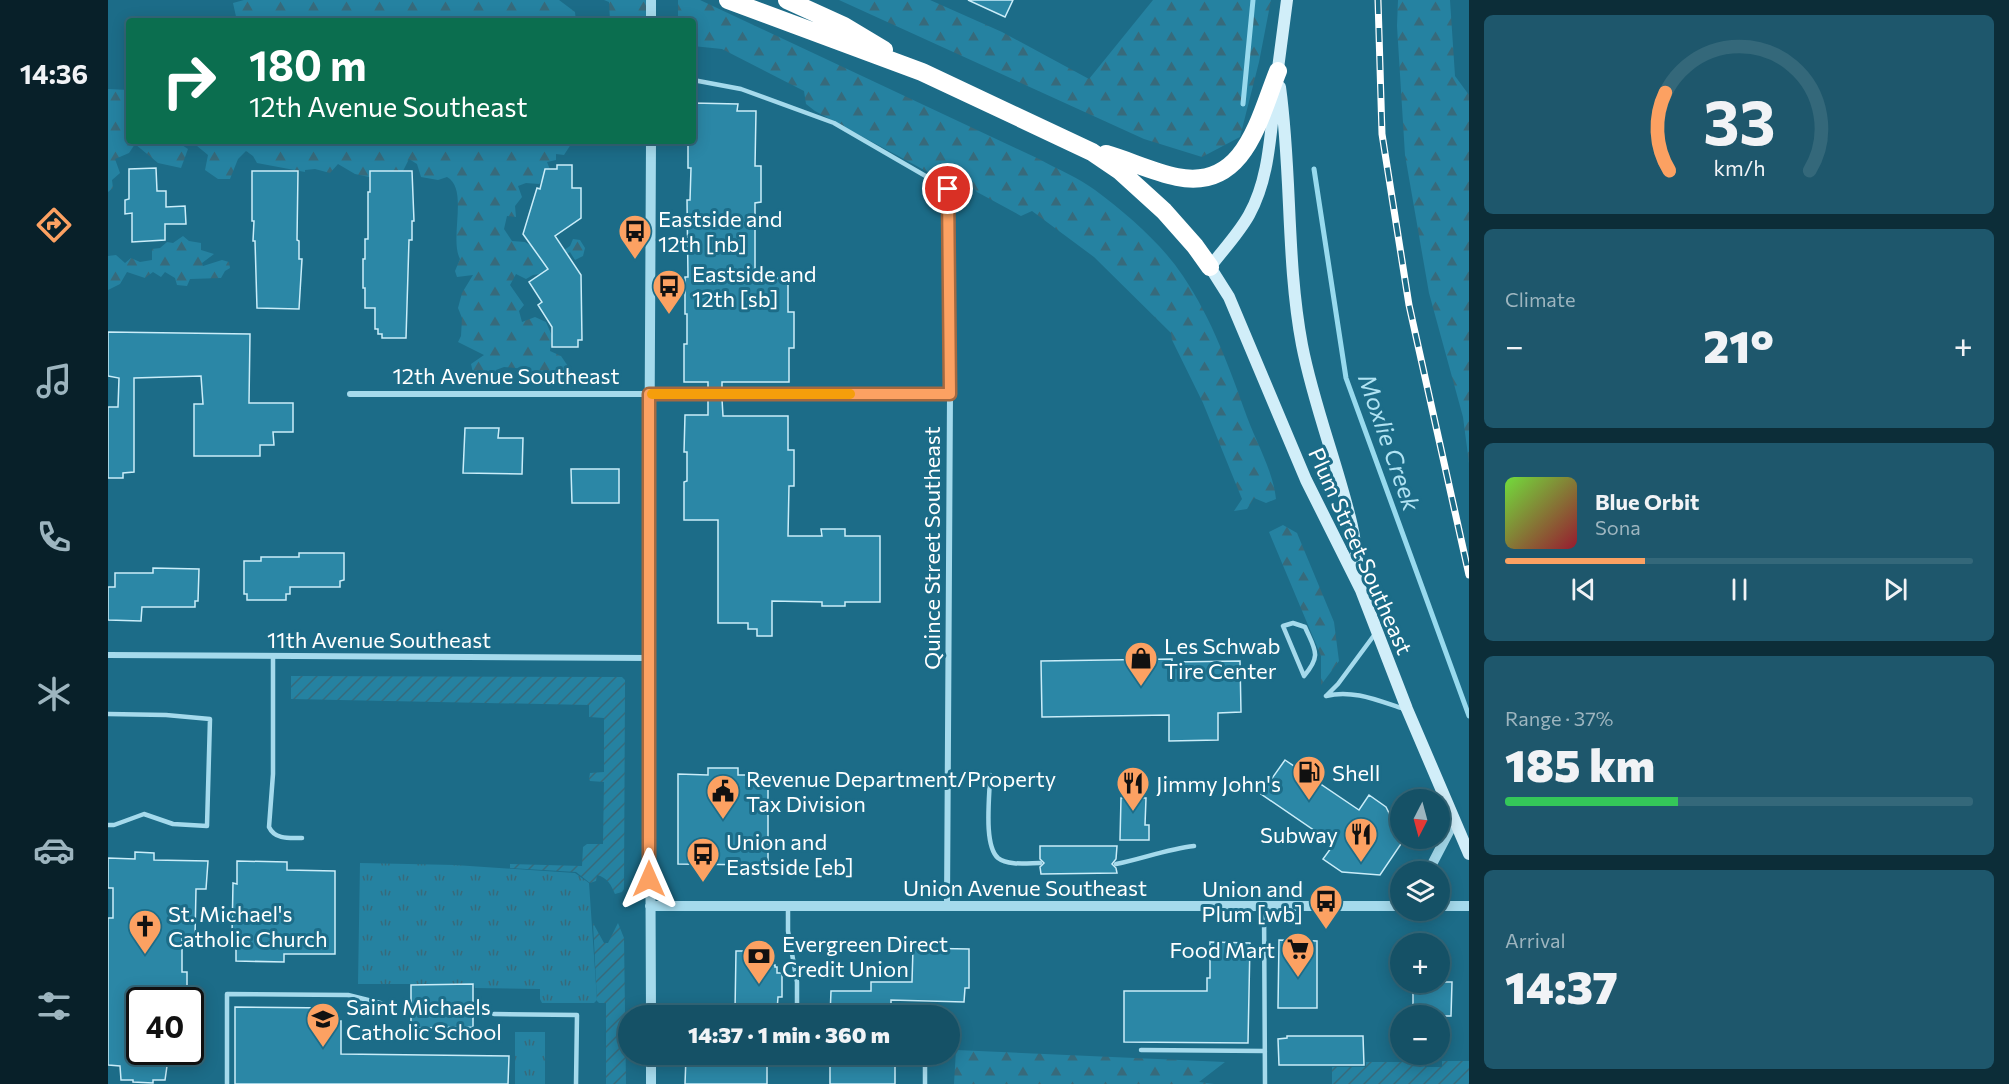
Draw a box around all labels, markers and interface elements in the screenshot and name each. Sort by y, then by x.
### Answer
text: 180 m [249,38,367,90]
icon: right [150,42,228,120]
text: 14:36 [20,57,88,90]
text: 33 [1703,83,1775,159]
text: 12th Avenue Southeast [249,90,528,123]
text: km/h [1713,155,1765,181]
pin [922,163,973,214]
icon: arrive [931,172,964,205]
icon: directions [33,204,75,246]
place label: Eastside and 12th [nb] [658,205,783,257]
bus stop icon: Eastside and 12th [nb] [617,213,653,260]
place label: Eastside and 12th [sb] [692,260,817,312]
bus stop icon: Eastside and 12th [sb] [651,268,687,315]
text: Climate [1505,287,1575,311]
text: 21° [1703,317,1774,372]
text: − [1505,324,1524,365]
text: + [1954,324,1973,365]
icon: music [33,360,75,402]
street label: 12th Avenue Southeast [392,362,620,389]
water label: Moxlie Creek [1353,370,1427,515]
street label: Quince Street Southeast [918,426,945,670]
street label: Plum Street Southeast [1303,443,1419,659]
text: Blue Orbit [1595,488,1699,515]
text: Sona [1595,515,1641,539]
icon: phone [33,516,75,558]
icon: previous [1567,573,1600,606]
icon: pause [1723,573,1756,606]
icon: next [1879,573,1912,606]
street label: 11th Avenue Southeast [267,626,491,653]
place label: Les Schwab Tire Center [1164,632,1280,684]
shop icon: Les Schwab Tire Center [1123,640,1159,687]
icon: climate [33,673,75,715]
text: Range · 37% [1505,706,1613,730]
text: 185 km [1505,736,1655,791]
fuel station icon: Shell [1291,754,1327,801]
place label: Shell [1332,759,1380,786]
place label: Revenue Department/Property Tax Division [746,765,1056,817]
restaurant icon: Jimmy John's [1115,765,1151,812]
place label: Jimmy John's [1156,770,1281,797]
public building icon: Revenue Department/Property Tax Division [705,773,741,820]
north arrow [1390,789,1450,849]
map controls [1390,789,1450,1065]
restaurant icon: Subway [1343,816,1379,863]
place label: Subway [1260,821,1338,848]
place label: Union and Eastside [eb] [726,828,854,880]
icon: car [33,829,75,871]
bus stop icon: Union and Eastside [eb] [685,836,721,883]
position arrow [617,847,681,911]
button: layers [1390,861,1450,921]
street label: Union Avenue Southeast [903,874,1147,901]
place label: Union and Plum [wb] [1202,875,1303,927]
bus stop icon: Union and Plum [wb] [1308,883,1344,930]
place label: St. Michael's Catholic Church [168,900,328,952]
church icon: St. Michael's Catholic Church [127,908,163,955]
text: Arrival [1505,928,1566,952]
place label: Evergreen Direct Credit Union [782,930,948,982]
supermarket icon: Food Mart [1280,931,1316,978]
button: + [1390,933,1450,993]
place label: Food Mart [1169,936,1275,963]
bank icon: Evergreen Direct Credit Union [741,938,777,985]
text: 14:37 [1505,958,1618,1013]
icon: filters [33,985,75,1027]
speed limit sign: 40 [126,987,204,1065]
place label: Saint Michaels Catholic School [346,993,502,1045]
school or university icon: Saint Michaels Catholic School [305,1001,341,1048]
button: − [1390,1005,1450,1065]
text: 14:37 · 1 min · 360 m [688,1021,890,1048]

